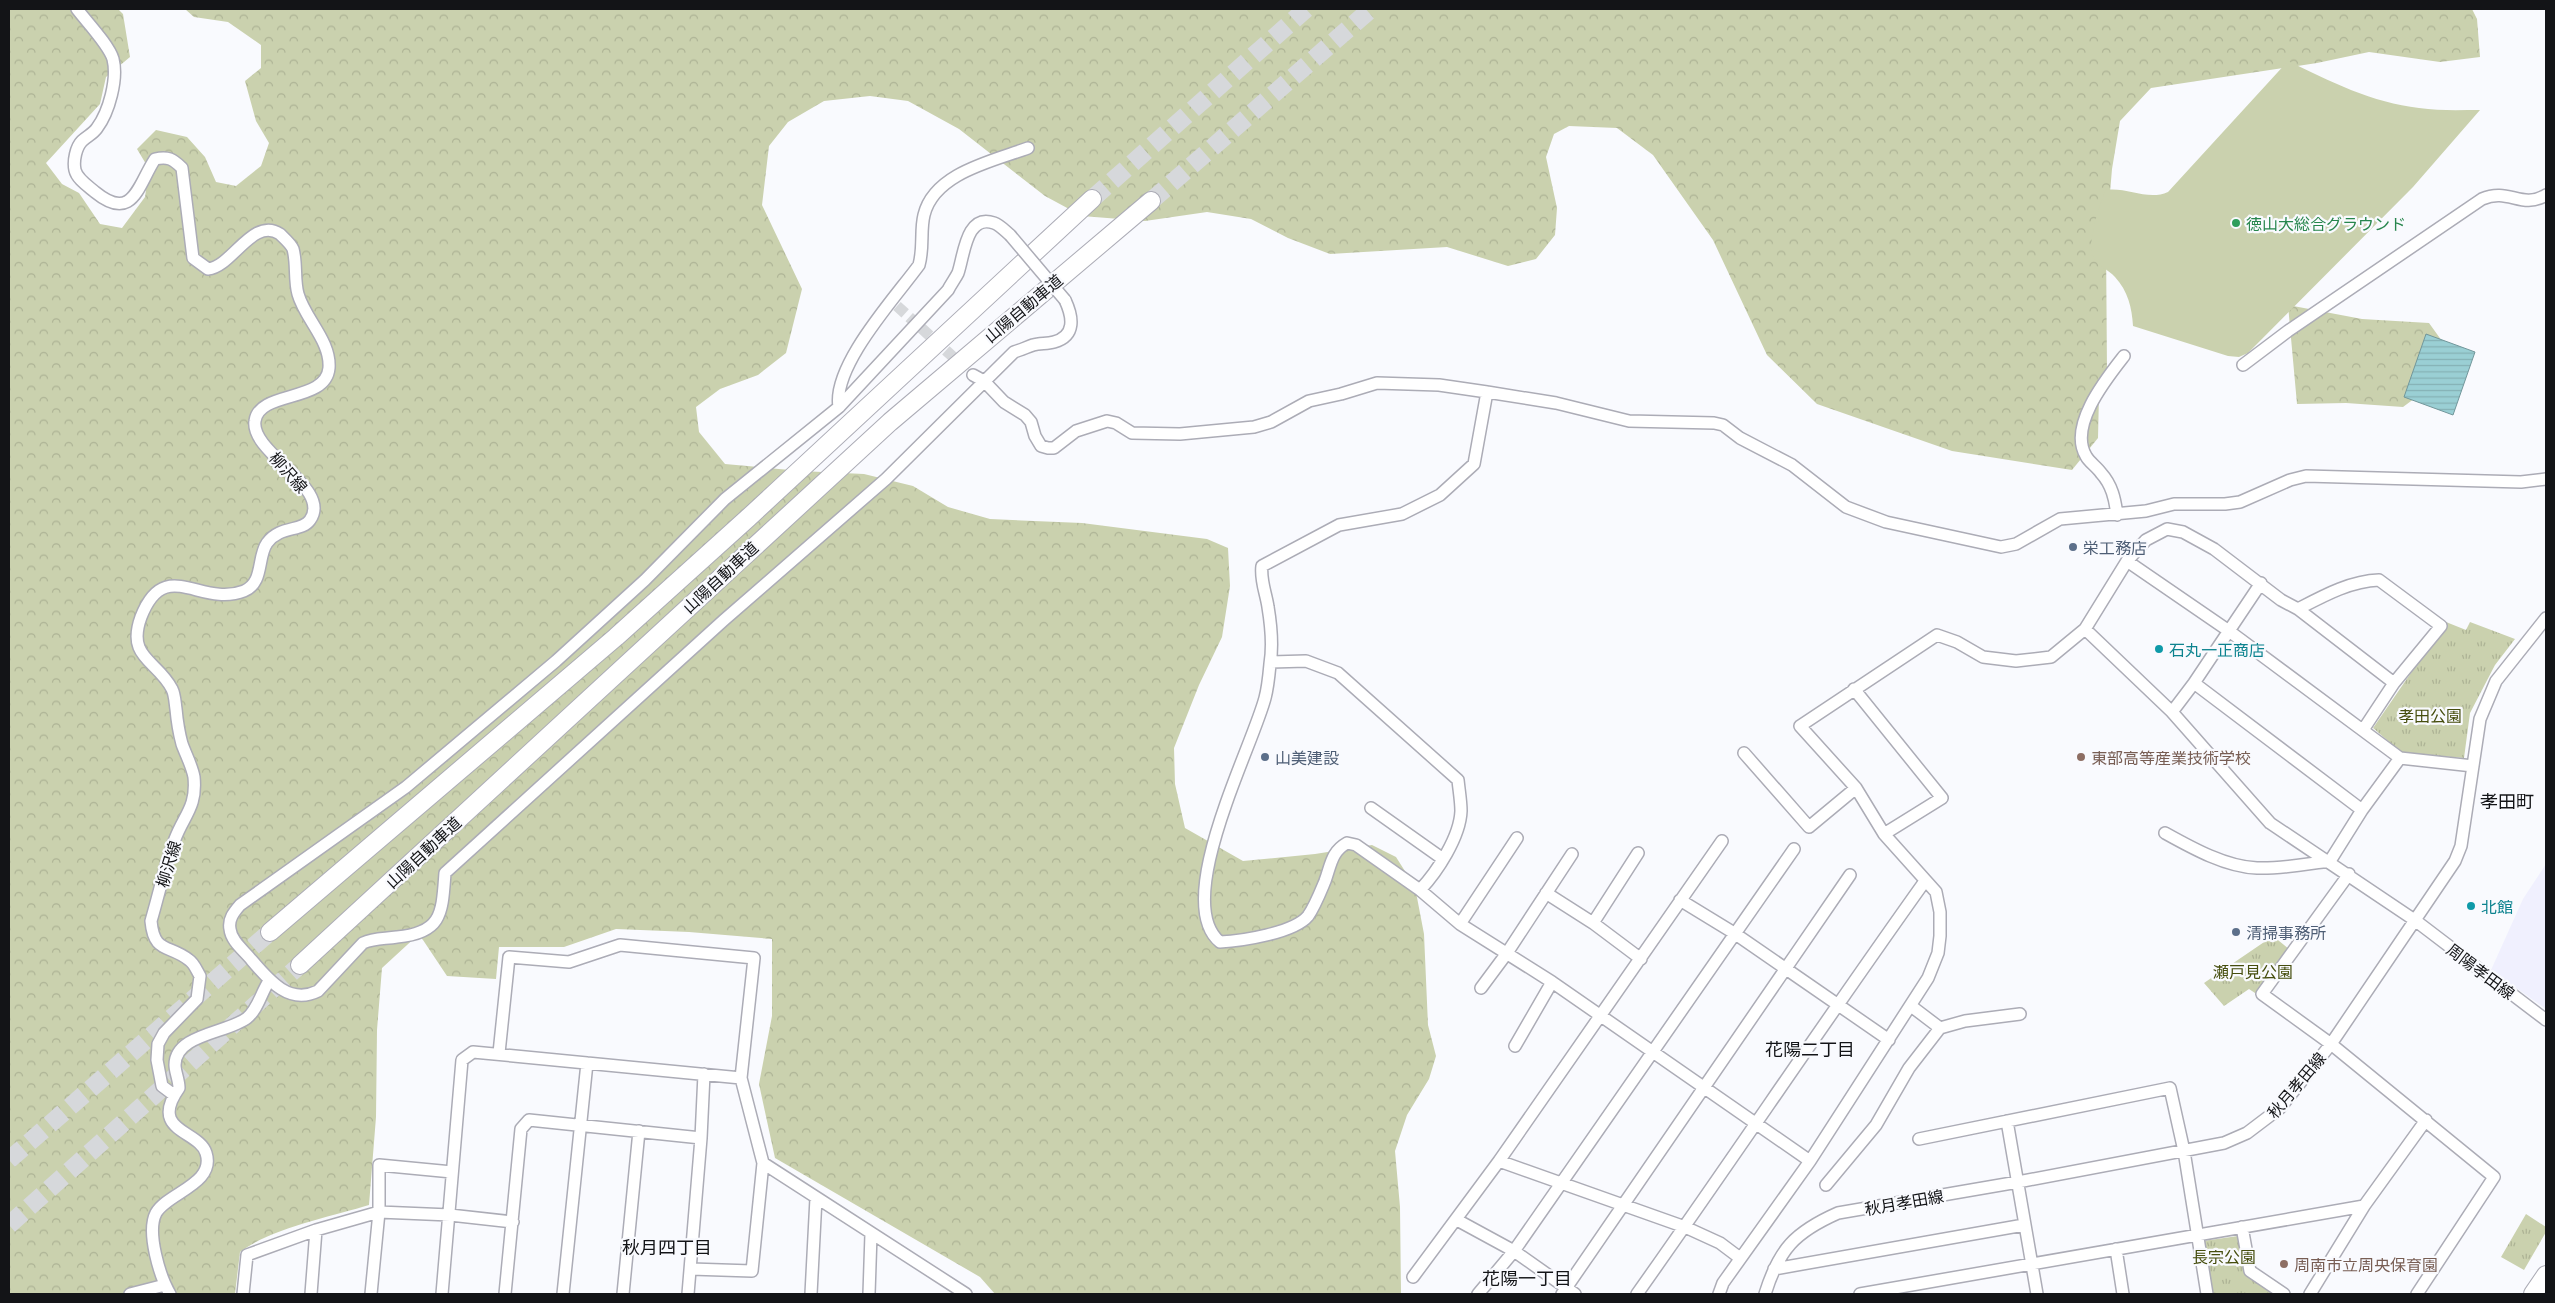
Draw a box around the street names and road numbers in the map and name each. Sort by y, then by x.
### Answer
street label: 山陽自動車道 [980,270,1066,346]
street label: 柳沢線 [266,448,312,496]
street label: 山陽自動車道 [678,537,762,617]
street label: 山陽自動車道 [381,812,465,892]
street label: 柳沢線 [152,838,184,890]
street label: 周陽孝田線 [2443,939,2519,1003]
street label: 秋月孝田線 [2263,1048,2329,1122]
street label: 秋月孝田線 [1863,1186,1945,1218]

